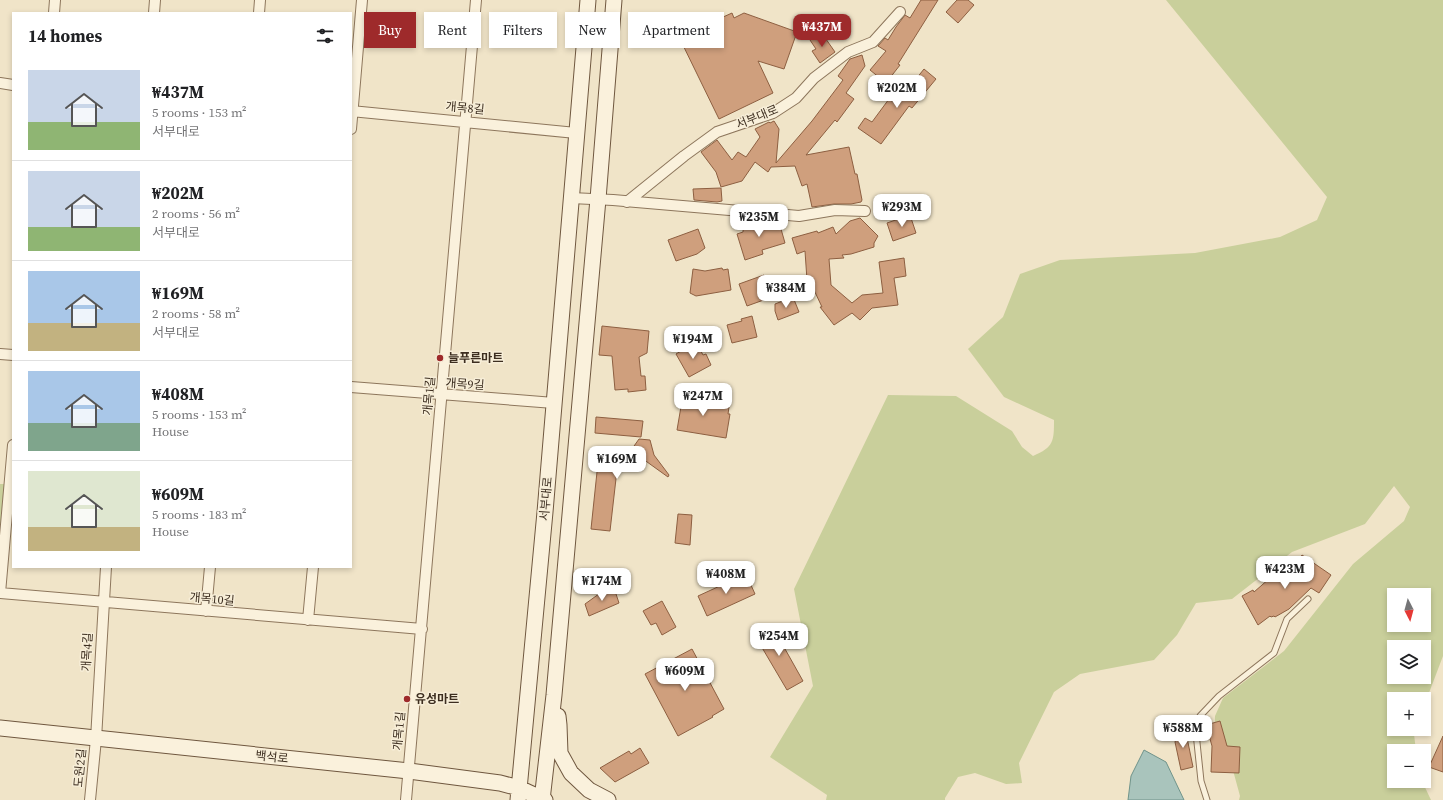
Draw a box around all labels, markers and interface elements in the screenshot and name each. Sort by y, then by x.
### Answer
chip: Buy [364,12,416,48]
chip: Rent [424,12,481,48]
chip: Filters [489,12,557,48]
chip: New [565,12,620,48]
chip: Apartment [628,12,724,48]
pin: ₩437M [794,14,850,48]
text: ₩437M [802,18,842,35]
text: 14 homes [28,24,102,48]
icon: filters [314,25,336,47]
pin: ₩202M [869,75,925,109]
text: ₩202M [877,79,917,96]
text: ₩437M [152,80,204,104]
icon: home [60,86,108,134]
street label: 개목8길 [445,98,485,118]
street label: 서부대로 [734,101,780,133]
text: 5 rooms · 153 m² [152,104,247,121]
text: 서부대로 [152,123,200,140]
text: ₩202M [152,181,204,205]
icon: home [60,187,108,235]
pin: ₩293M [874,194,930,228]
text: ₩293M [882,198,922,215]
pin: ₩235M [731,204,787,238]
text: 2 rooms · 56 m² [152,205,240,222]
text: ₩235M [739,208,779,225]
text: 서부대로 [152,224,200,241]
pin: ₩384M [758,275,814,309]
text: ₩384M [766,279,806,296]
text: ₩169M [152,281,204,305]
icon: home [60,287,108,335]
text: 2 rooms · 58 m² [152,305,240,322]
text: 서부대로 [152,324,200,341]
pin: ₩194M [665,326,721,360]
text: ₩194M [673,330,713,347]
place label: 늘푸른마트 [448,350,503,366]
marker: 늘푸른마트 [435,353,445,363]
street label: 개목9길 [445,375,485,393]
street label: 개목1길 [419,376,439,416]
text: ₩408M [152,382,204,406]
pin: ₩247M [675,383,731,417]
icon: home [60,387,108,435]
text: ₩247M [683,387,723,404]
text: 5 rooms · 153 m² [152,406,247,423]
text: House [152,423,189,440]
pin: ₩169M [589,446,645,480]
text: ₩169M [597,450,637,467]
street label: 서부대로 [536,476,556,522]
text: ₩609M [152,482,204,506]
icon: home [60,487,108,535]
text: 5 rooms · 183 m² [152,506,247,523]
text: House [152,523,189,540]
pin: ₩423M [1257,556,1313,590]
text: ₩423M [1265,560,1305,577]
pin: ₩408M [698,561,754,595]
text: ₩408M [706,565,746,582]
pin: ₩174M [574,568,630,602]
text: ₩174M [582,572,622,589]
north arrow [1387,588,1431,632]
map controls [1387,588,1431,788]
street label: 개목10길 [189,589,235,609]
pin: ₩254M [751,623,807,657]
text: ₩254M [759,627,799,644]
street label: 개목4길 [78,632,96,672]
button: layers [1387,640,1431,684]
pin: ₩609M [657,658,713,692]
text: ₩609M [665,662,705,679]
place label: 유성마트 [415,691,459,707]
button: + [1387,692,1431,736]
marker: 유성마트 [402,694,412,704]
street label: 개목1길 [389,711,409,751]
pin: ₩588M [1155,715,1211,749]
text: ₩588M [1163,719,1203,736]
button: − [1387,744,1431,788]
street label: 백석로 [255,747,289,767]
street label: 도원2길 [70,748,90,788]

